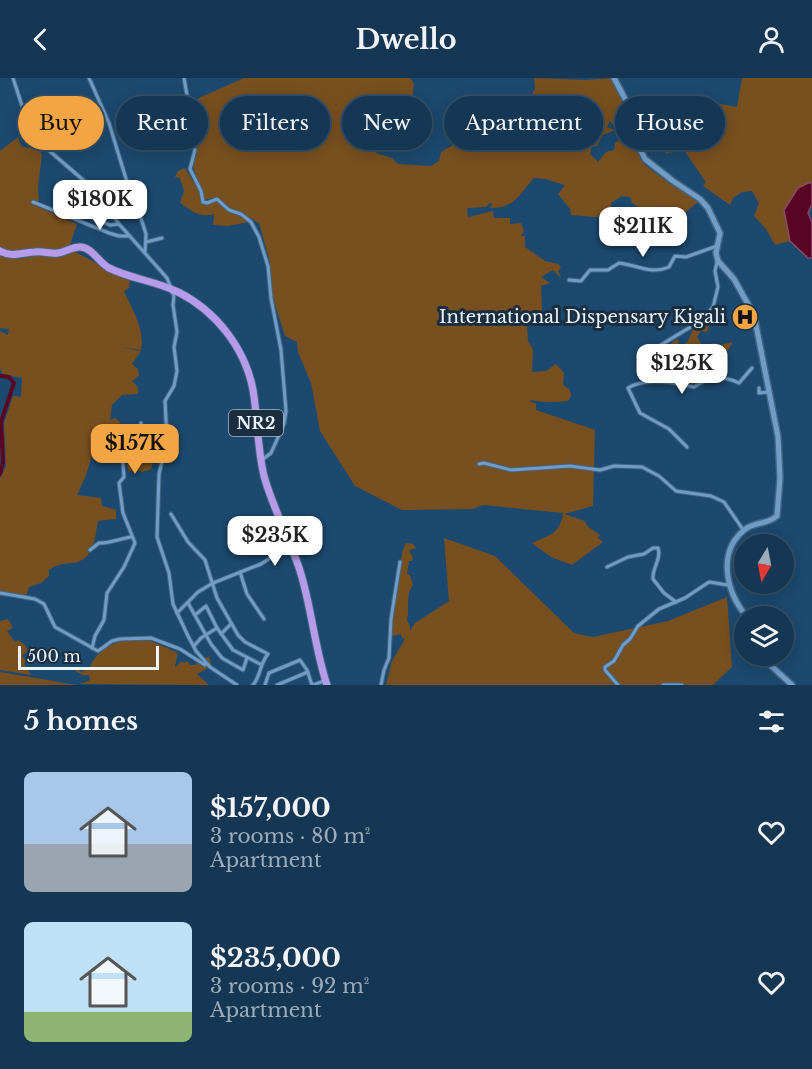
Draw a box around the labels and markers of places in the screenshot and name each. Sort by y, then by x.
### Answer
pin: $180K [58,180,142,231]
pin: $211K [601,207,685,258]
hospital icon: International Dispensary Kigali [730,302,760,332]
place label: International Dispensary Kigali [439,306,726,328]
pin: $125K [640,344,724,395]
pin: $157K [93,424,177,475]
pin: $235K [233,516,317,567]

